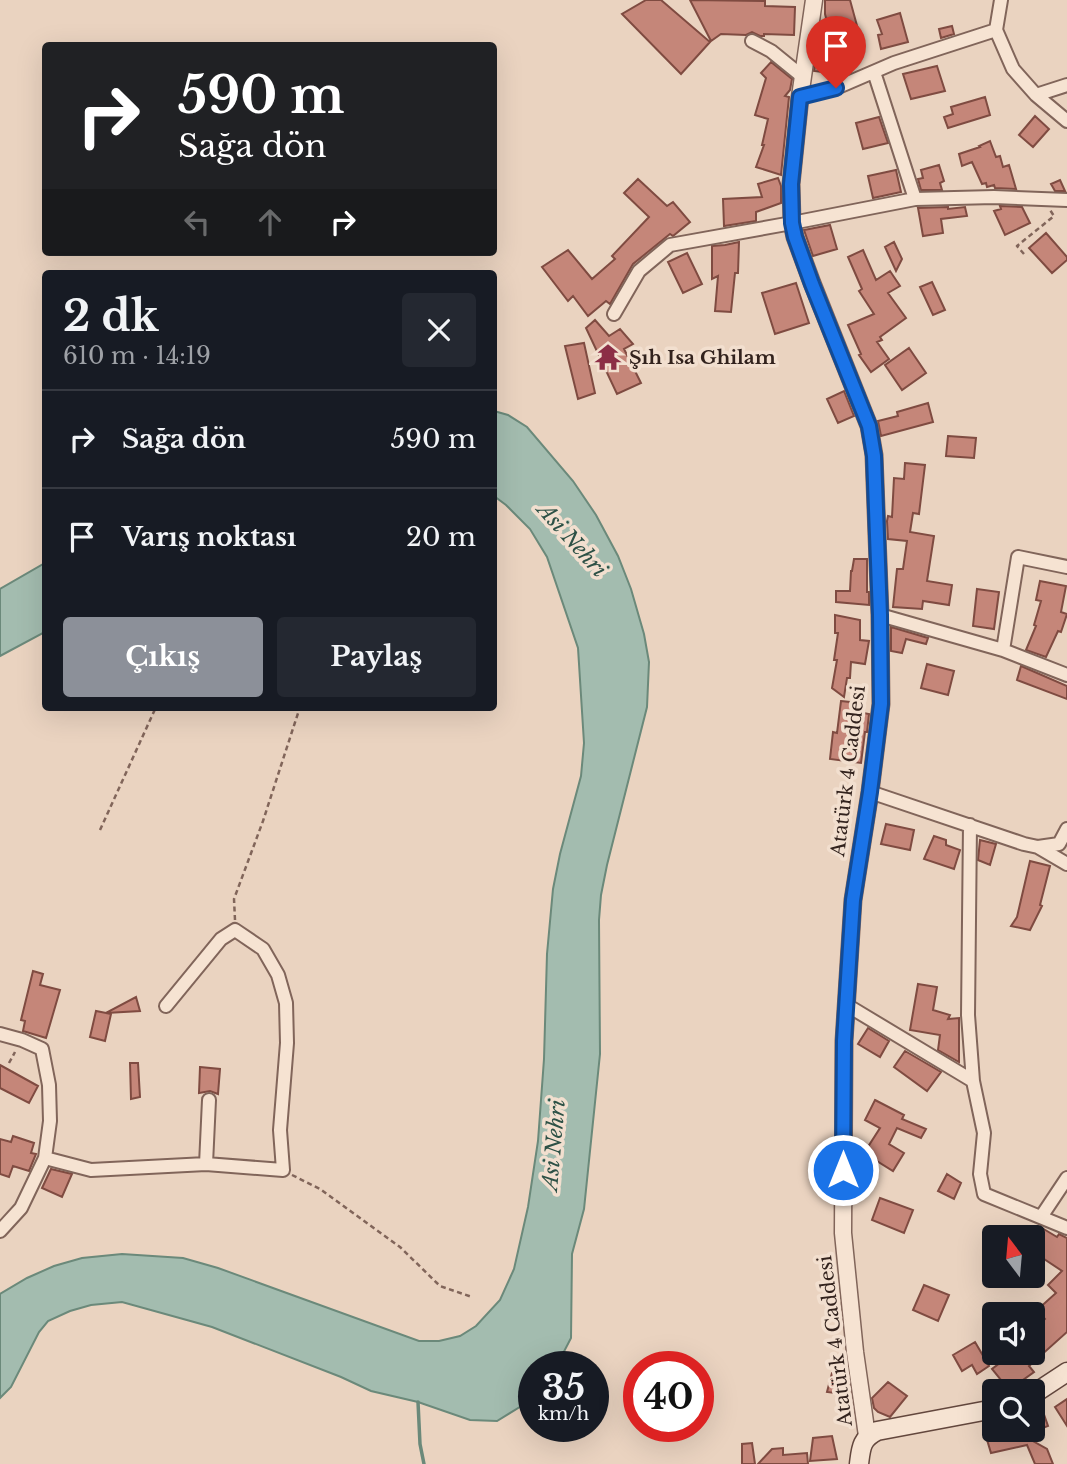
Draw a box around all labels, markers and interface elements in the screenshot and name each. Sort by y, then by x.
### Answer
pin [806,16,866,88]
icon: arrive [817,27,855,65]
text: 590 m [178,65,344,126]
icon: right [63,70,154,161]
text: Sağa dön [178,126,327,166]
icon: left [178,203,216,241]
icon: ahead [251,203,289,241]
icon: right [324,203,362,241]
text: 2 dk [63,290,159,342]
button: close [402,293,476,367]
text: 610 m · 14:19 [63,342,211,370]
temple icon: Şıh Isa Ghilam [593,342,623,372]
place label: Şıh Isa Ghilam [629,346,776,369]
icon: right [63,420,101,458]
text: Sağa dön [122,423,246,455]
text: 590 m [391,423,476,455]
water label: Asi Nehri [530,495,613,583]
icon: arrive [63,518,101,556]
text: Varış noktası [122,521,297,553]
text: 20 m [406,521,476,553]
button: Çıkış [63,617,263,697]
button: Paylaş [277,617,476,697]
street label: Atatürk 4 Caddesi [826,684,870,859]
water label: Asi Nehri [537,1098,571,1195]
position arrow [806,1133,880,1207]
north arrow [982,1225,1045,1288]
map controls [982,1225,1045,1442]
street label: Atatürk 4 Caddesi [813,1254,857,1429]
button: sound [982,1302,1045,1365]
speed limit sign: 40 [623,1351,714,1442]
text: 35 [542,1366,585,1409]
button: search [982,1379,1045,1442]
text: km/h [538,1403,589,1425]

